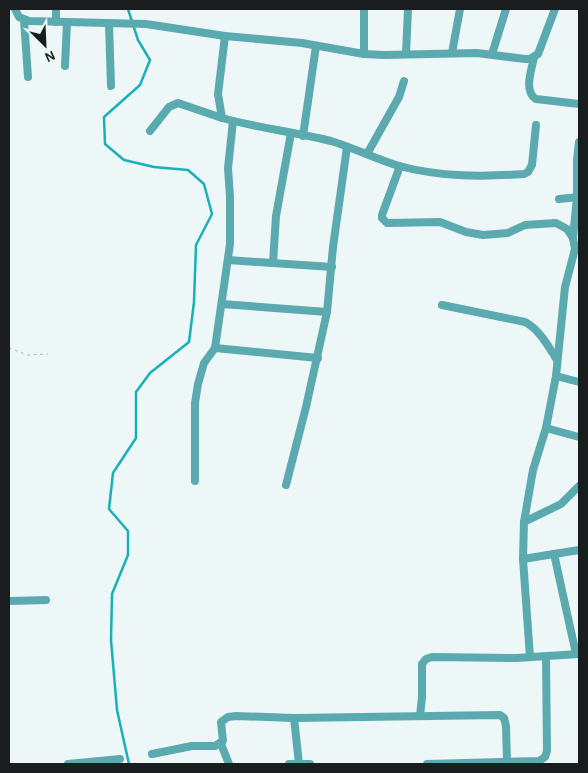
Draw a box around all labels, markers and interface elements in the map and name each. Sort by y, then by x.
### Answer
north arrow [20,20,70,70]
text: N [42,47,58,66]

